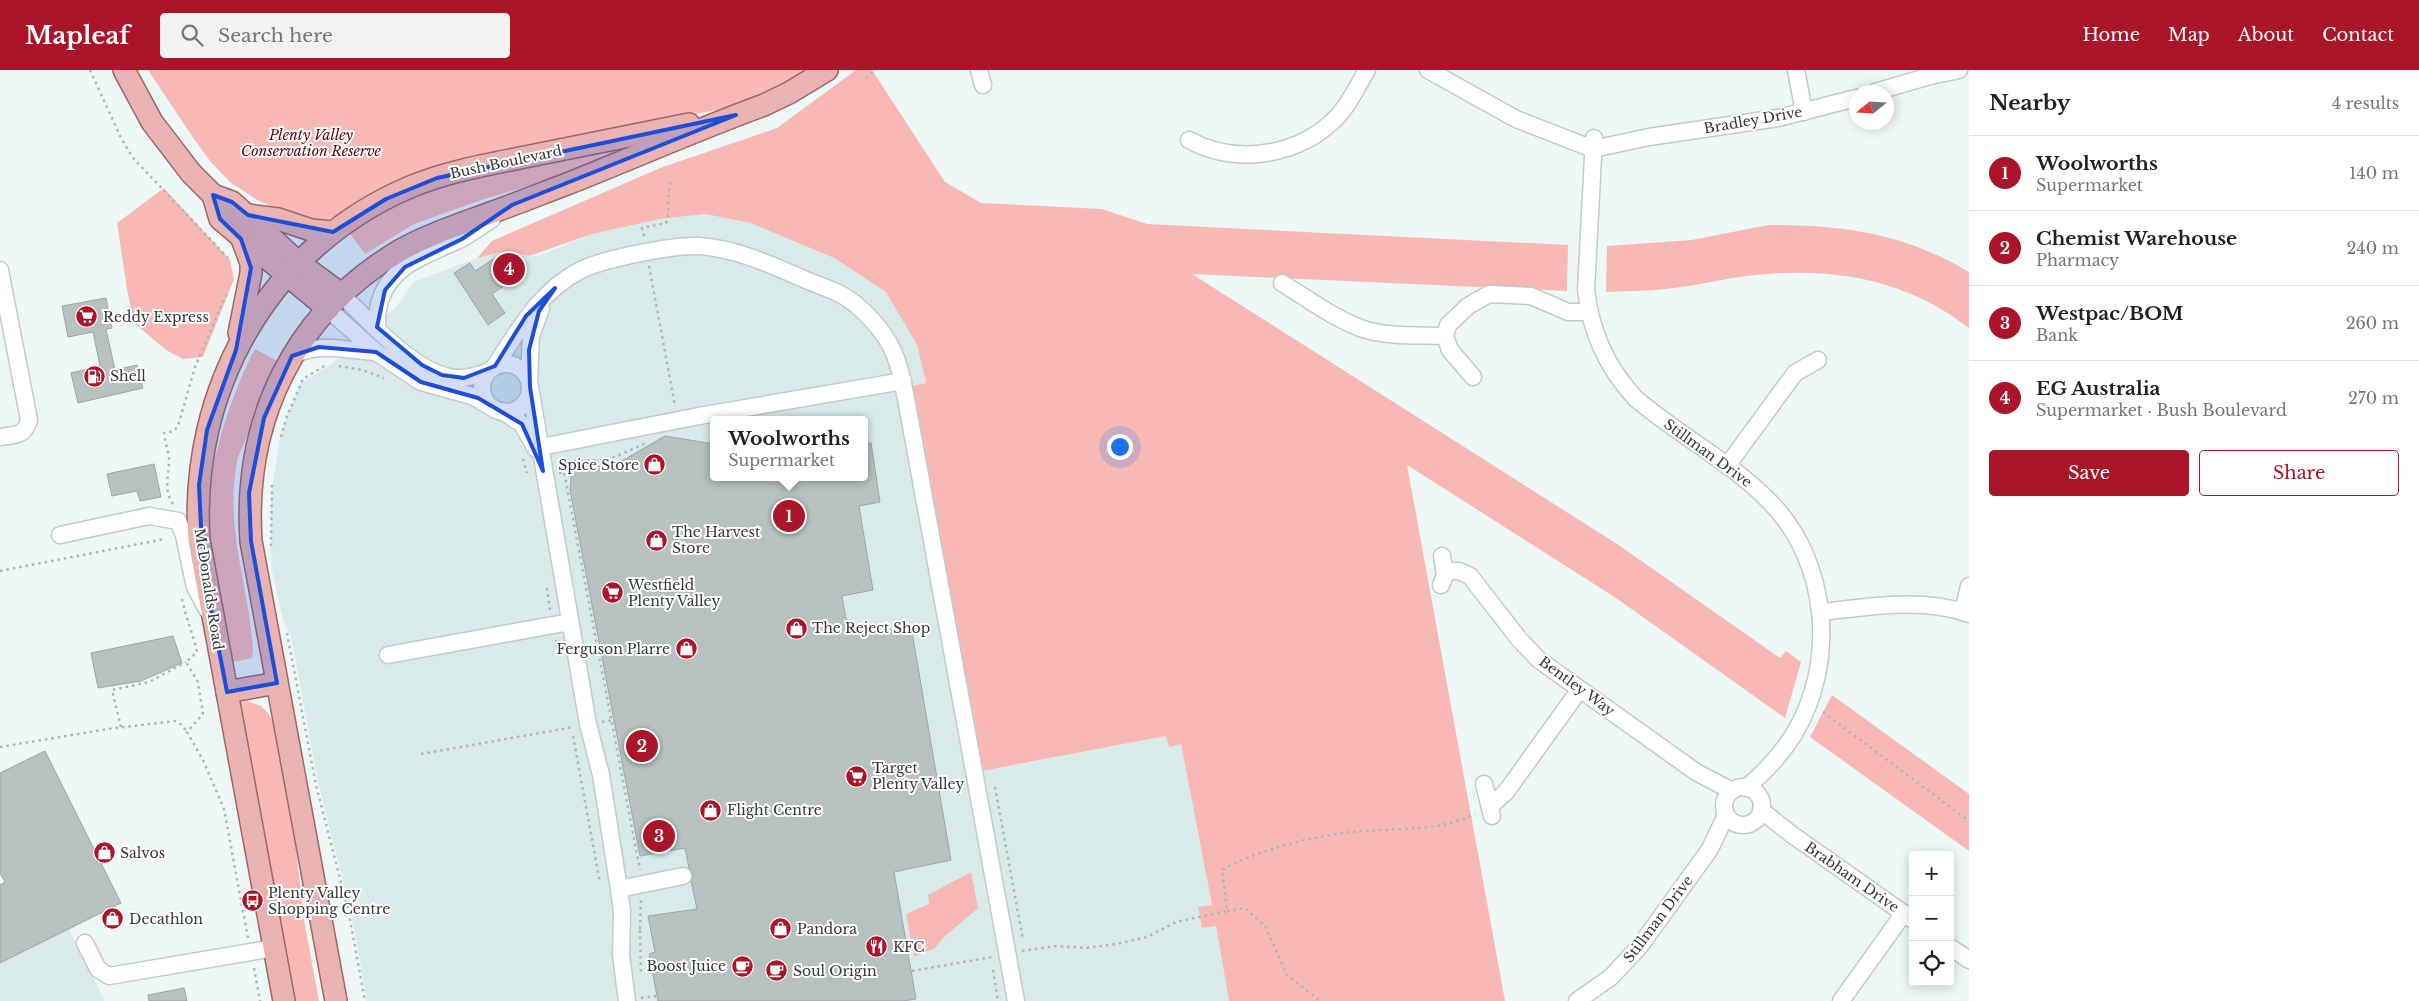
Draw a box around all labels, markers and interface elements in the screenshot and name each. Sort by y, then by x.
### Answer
search box [160,13,510,58]
text: Mapleaf [25,21,130,50]
icon: search [178,21,206,49]
text: Search here [218,24,333,47]
text: Home [2082,24,2140,46]
text: Map [2168,24,2210,46]
text: About [2238,24,2294,46]
text: Contact [2322,24,2394,46]
north arrow [1849,85,1894,130]
text: Nearby [1989,90,2070,116]
text: 4 results [2332,93,2399,113]
street label: Bradley Drive [1702,102,1804,138]
park label: Plenty Valley Conservation Reserve [241,126,382,160]
street label: Bush Boulevard [448,141,564,183]
text: Woolworths [2036,152,2158,175]
text: 1 [2002,163,2008,183]
text: 140 m [2349,163,2399,183]
text: Supermarket [2036,175,2143,195]
text: Chemist Warehouse [2036,227,2237,250]
text: 2 [2000,238,2010,258]
text: 240 m [2347,238,2399,258]
pin: 4 [493,250,525,288]
text: Pharmacy [2036,250,2119,270]
text: Westpac/BOM [2036,302,2184,325]
supermarket icon: Reddy Express [75,305,99,329]
place label: Reddy Express [103,308,209,326]
text: 3 [2000,313,2010,333]
text: 260 m [2346,313,2399,333]
text: Bank [2036,325,2078,345]
fuel station icon: Shell [82,364,106,388]
place label: Shell [110,367,146,385]
text: EG Australia [2036,377,2161,400]
text: 4 [2000,388,2010,408]
text: 270 m [2348,388,2399,408]
text: Supermarket · Bush Boulevard [2036,400,2287,420]
street label: Stillman Drive [1660,415,1756,491]
popup [710,416,868,481]
text: Woolworths [728,427,850,450]
your location [1107,434,1133,460]
text: Supermarket [728,450,835,470]
button: Save [1989,450,2189,496]
button: Share [2199,450,2399,496]
shop icon: Spice Store [643,453,667,477]
place label: Spice Store [558,456,639,474]
pin: 1 [773,497,805,535]
place label: The Harvest Store [672,523,761,557]
street label: McDonalds Road [190,527,228,652]
shop icon: The Harvest Store [644,528,668,552]
place label: Westfield Plenty Valley [627,576,720,610]
supermarket icon: Westfield Plenty Valley [600,581,624,605]
shop icon: The Reject Shop [784,616,808,640]
place label: The Reject Shop [812,619,930,637]
shop icon: Ferguson Plarre [674,637,698,661]
place label: Ferguson Plarre [556,640,670,658]
street label: Bentley Way [1535,652,1619,720]
pin: 2 [626,727,658,765]
place label: Target Plenty Valley [872,759,964,793]
supermarket icon: Target Plenty Valley [844,764,868,788]
shop icon: Flight Centre [699,798,723,822]
place label: Flight Centre [727,801,822,819]
pin: 3 [643,817,675,855]
street label: Brabham Drive [1801,838,1903,916]
shop icon: Salvos [92,841,116,865]
place label: Salvos [120,844,165,862]
map controls [1909,851,1954,986]
button: + [1909,851,1954,896]
street label: Stillman Drive [1619,872,1697,966]
place label: Plenty Valley Shopping Centre [268,884,390,918]
bus stop icon: Plenty Valley Shopping Centre [240,889,264,913]
button: − [1909,896,1954,941]
shop icon: Decathlon [101,907,125,931]
place label: Decathlon [129,910,203,928]
shop icon: Pandora [769,917,793,941]
place label: Pandora [797,920,857,938]
restaurant icon: KFC [865,935,889,959]
place label: KFC [893,938,925,956]
button: locate [1909,941,1954,986]
cafe icon: Boost Juice [730,954,754,978]
place label: Boost Juice [646,957,726,975]
cafe icon: Soul Origin [765,959,789,983]
place label: Soul Origin [793,962,877,980]

